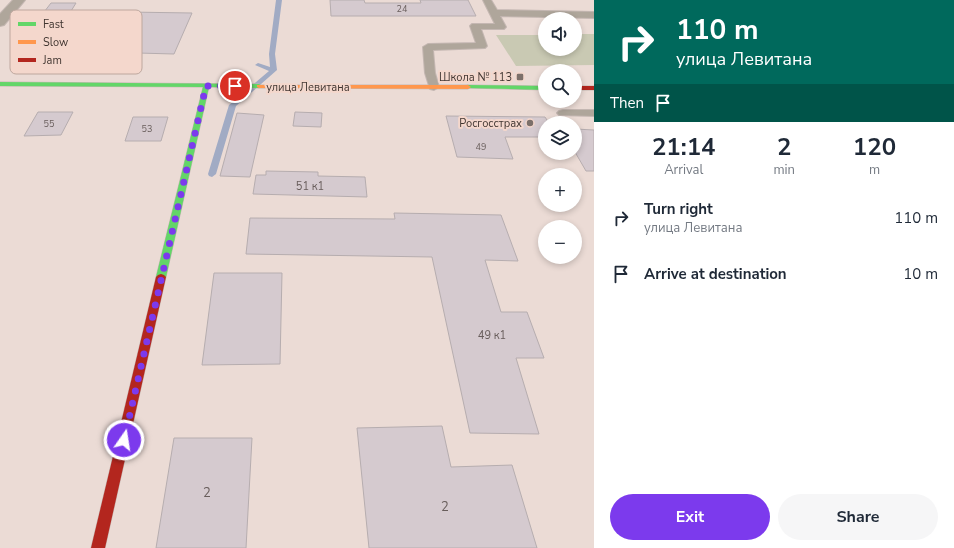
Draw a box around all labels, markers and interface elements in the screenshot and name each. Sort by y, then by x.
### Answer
house number: 24 [397,3,408,15]
legend [10,10,142,74]
text: 110 m [676,11,759,49]
map controls [538,12,582,264]
button: sound [538,12,582,56]
icon: right [610,16,662,68]
text: Fast [43,17,64,32]
text: Slow [43,35,68,50]
text: улица Левитана [676,47,812,71]
text: Jam [42,53,62,68]
button: search [538,64,582,108]
pin [218,69,252,103]
place label: Школа № 113 [439,70,512,85]
marker: Школа № 113 [515,72,525,82]
icon: arrive [224,75,246,97]
street label: улица Левитана [266,80,350,95]
icon: arrive [652,92,674,114]
text: Then [610,93,644,113]
place label: Росгосстрах [459,116,522,131]
button: layers [538,116,582,160]
house number: 55 [44,118,54,130]
marker: Росгосстрах [525,118,535,128]
house number: 53 [142,123,152,135]
text: 21:14 [652,131,715,163]
text: 2 [777,131,791,163]
text: 120 [853,131,896,163]
house number: 49 [476,141,486,153]
text: Arrival [664,161,703,179]
text: min [773,161,795,179]
text: m [869,161,880,179]
button: + [538,168,582,212]
house number: 51 к1 [296,179,324,194]
text: Turn right [644,199,713,219]
icon: right [610,207,632,229]
text: 110 m [894,208,938,228]
text: улица Левитана [644,219,742,237]
button: − [538,220,582,264]
icon: arrive [610,263,632,285]
text: Arrive at destination [644,264,787,284]
text: 10 m [903,264,938,284]
house number: 49 к1 [478,328,506,343]
position arrow [103,419,145,461]
house number: 2 [203,484,211,502]
button: Exit [610,494,770,540]
button: Share [778,494,938,540]
house number: 2 [441,498,449,516]

